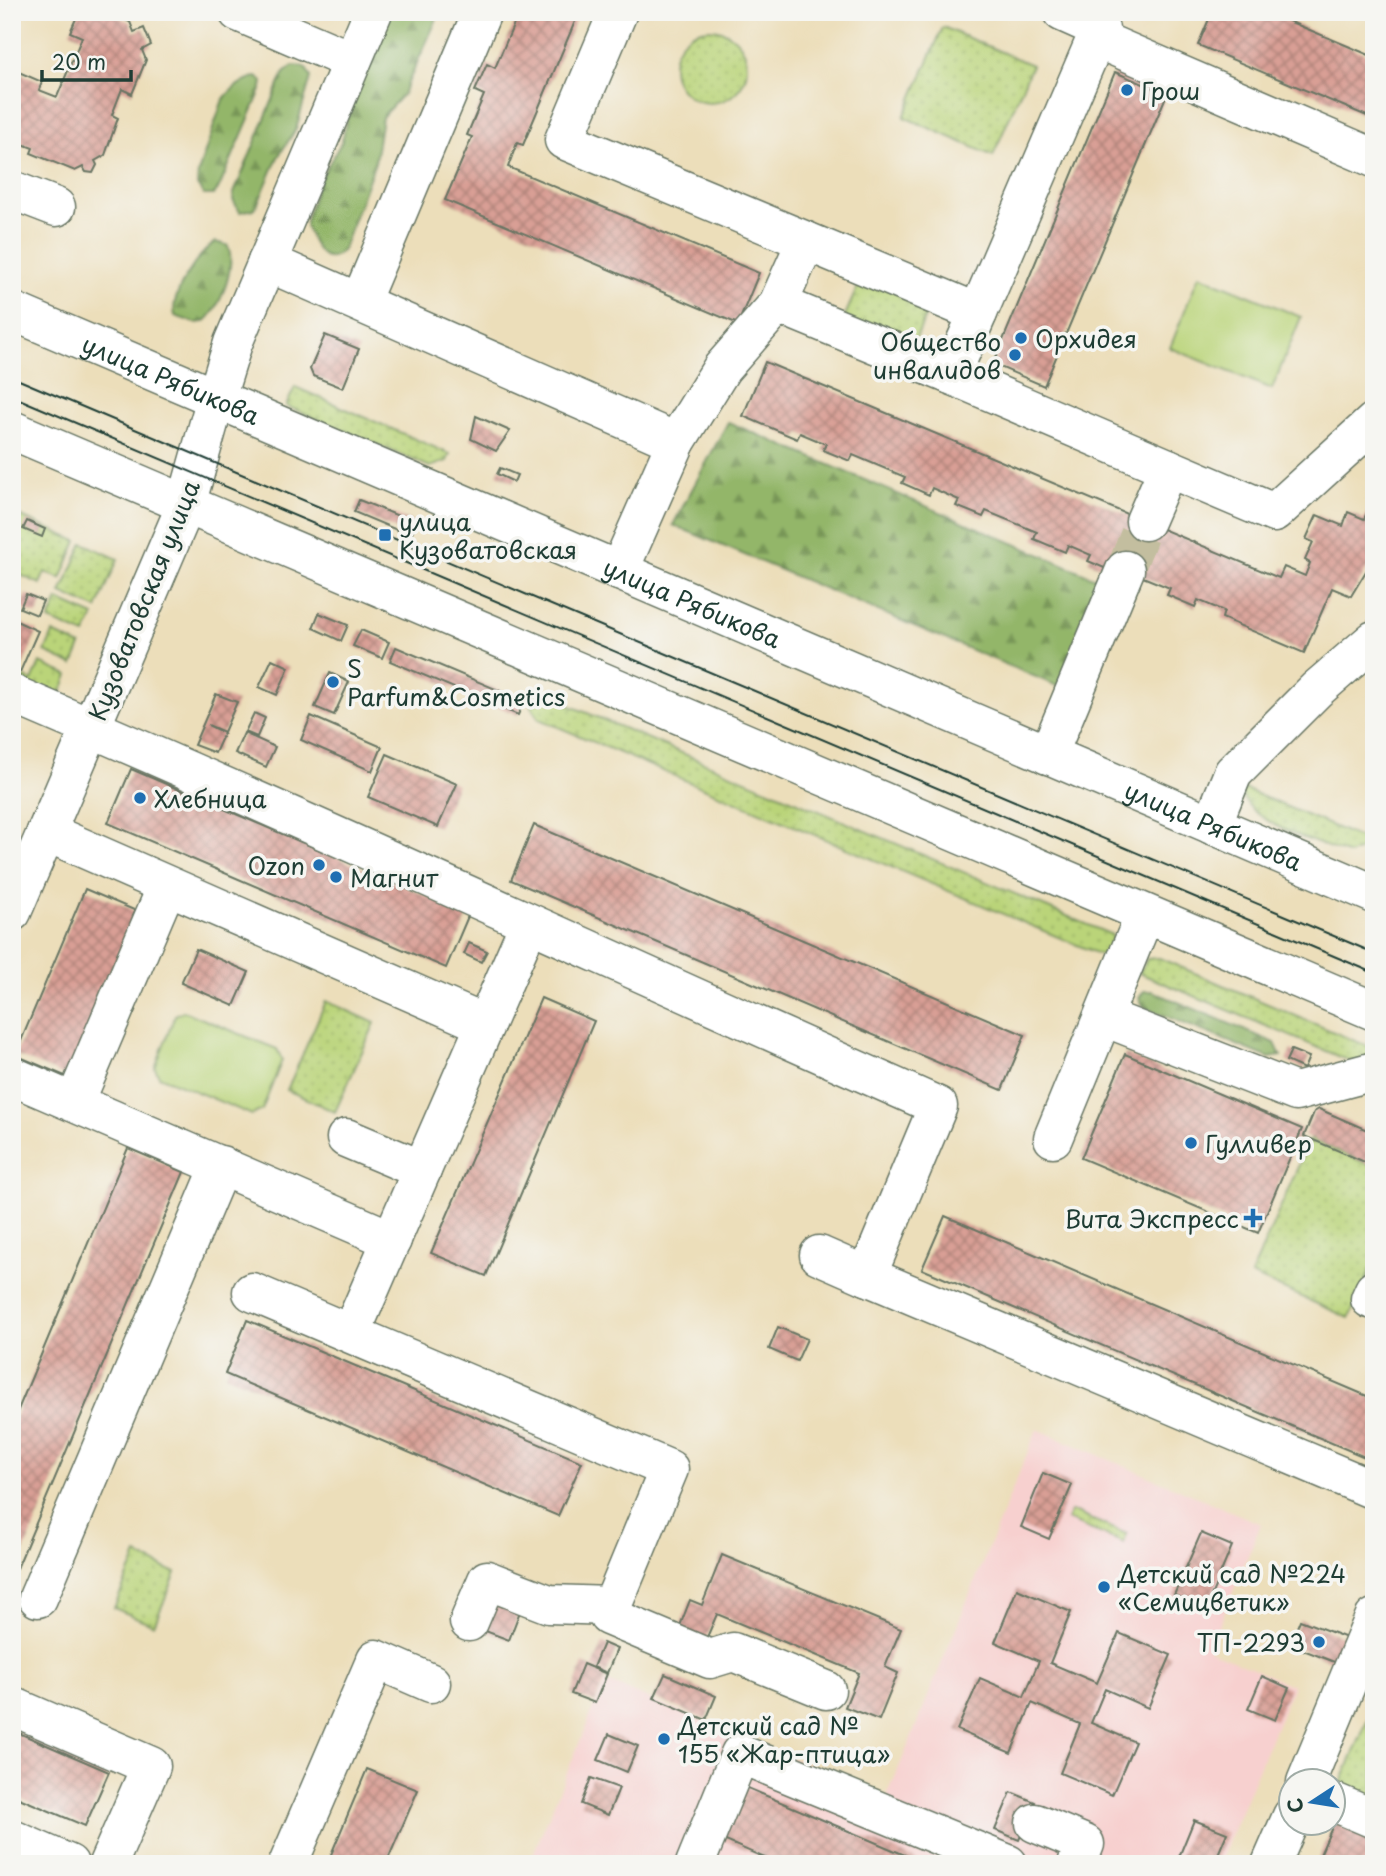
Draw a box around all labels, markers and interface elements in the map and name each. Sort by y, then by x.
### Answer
scale bar [42,38,131,82]
text: 20 m [52,45,106,77]
place label: Грош [1141,72,1200,108]
marker: Грош [1119,82,1135,98]
place label: Орхидея [1035,320,1137,356]
place label: Общество инвалидов [873,323,1001,387]
street label: улица Рябикова [77,325,266,433]
marker: Орхидея [1013,330,1029,346]
marker: Общество инвалидов [1007,347,1023,363]
street label: Кузоватовская улица [78,474,208,726]
place label: улица Кузоватовская [399,503,577,567]
marker: улица Кузоватовская [377,527,393,543]
street label: улица Рябикова [598,548,787,656]
place label: S Parfum&Cosmetics [347,650,565,714]
marker: S Parfum&Cosmetics [325,674,341,690]
street label: улица Рябикова [1119,771,1308,879]
place label: Хлебница [154,780,267,816]
marker: Хлебница [132,790,148,806]
place label: Ozon [248,847,305,883]
marker: Ozon [311,857,327,873]
place label: Магнит [350,859,439,895]
marker: Магнит [328,869,344,885]
place label: Гулливер [1205,1125,1312,1161]
marker: Гулливер [1183,1135,1199,1151]
place label: Вита Экспресс [1065,1200,1239,1236]
marker: Вита Экспресс [1245,1210,1261,1226]
place label: Детский сад №224 «Семицветик» [1117,1555,1346,1619]
marker: Детский сад №224 «Семицветик» [1096,1579,1112,1595]
place label: ТП-2293 [1196,1624,1305,1660]
marker: ТП-2293 [1311,1634,1327,1650]
place label: Детский сад № 155 «Жар-птица» [677,1707,890,1771]
marker: Детский сад № 155 «Жар-птица» [656,1731,672,1747]
north arrow [1278,1768,1348,1838]
text: С [1279,1796,1310,1816]

